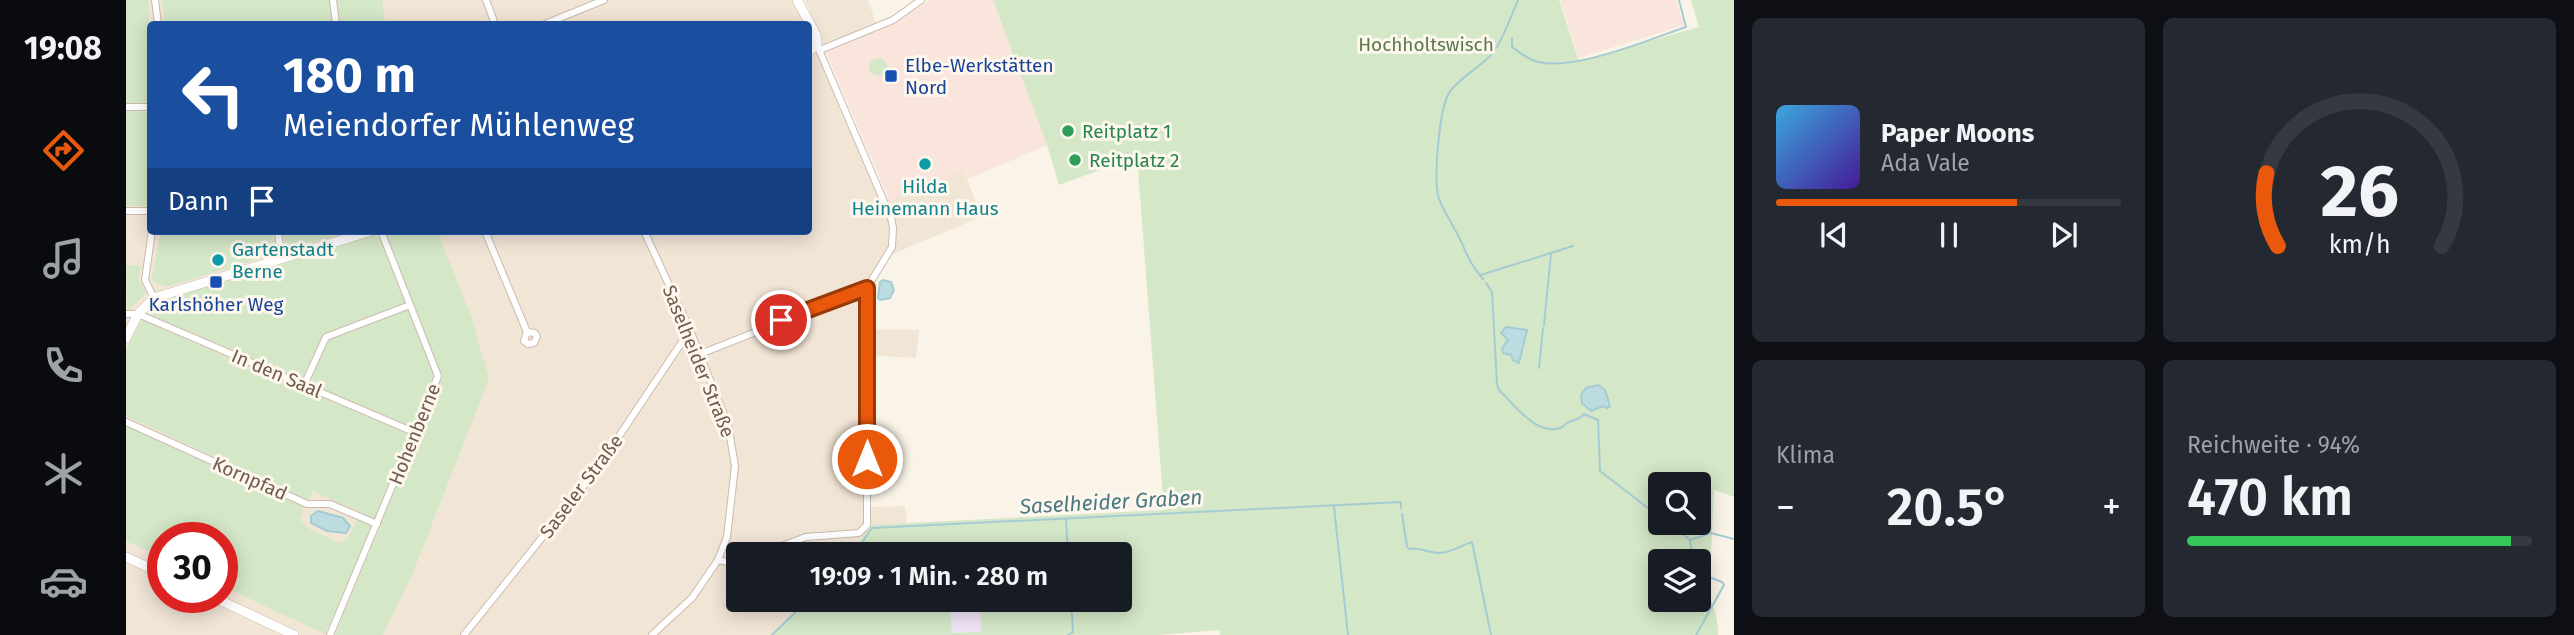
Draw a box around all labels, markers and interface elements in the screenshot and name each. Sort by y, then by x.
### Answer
text: 19:08 [24,29,102,67]
park label: Hochholtswisch [1358,33,1494,56]
text: 180 m [283,46,416,105]
icon: left [168,49,259,140]
place label: Elbe-Werkstätten Nord [905,54,1054,99]
marker: Elbe-Werkstätten Nord [883,68,899,84]
text: Meiendorfer Mühlenweg [283,106,634,144]
text: Paper Moons [1881,118,2034,149]
place label: Reitplatz 1 [1082,120,1171,143]
marker: Reitplatz 1 [1060,123,1076,139]
icon: directions [39,126,88,175]
text: 26 [2320,148,2399,235]
place label: Reitplatz 2 [1089,149,1179,172]
text: Ada Vale [1881,149,1970,177]
marker: Reitplatz 2 [1067,152,1083,168]
marker: Hilda Heinemann Haus [917,156,933,172]
place label: Hilda Heinemann Haus [851,175,999,220]
icon: arrive [243,182,281,220]
text: Dann [168,186,229,217]
icon: previous [1815,216,1853,254]
icon: pause [1930,216,1968,254]
icon: next [2045,216,2083,254]
text: km/h [2329,230,2390,260]
icon: music [39,234,88,283]
place label: Gartenstadt Berne [232,238,334,283]
marker: Gartenstadt Berne [210,252,226,268]
marker: Karlshöher Weg [208,274,224,290]
street label: Saselheider Straße [658,282,740,441]
pin [751,290,811,350]
place label: Karlshöher Weg [149,293,284,316]
icon: arrive [762,301,800,339]
icon: phone [39,341,88,390]
street label: In den Saal [228,344,326,403]
street label: Hohenberne [384,380,445,488]
position arrow [830,422,904,496]
street label: Saseler Straße [535,430,628,543]
text: Reichweite · 94% [2187,431,2360,459]
text: Klima [1776,441,1835,469]
icon: climate [39,449,88,498]
street label: Kornpfad [209,452,291,505]
text: 470 km [2187,466,2353,529]
map controls [1648,472,1711,612]
button: search [1648,472,1711,535]
text: 20.5° [1887,476,2010,539]
water label: Saselheider Graben [1018,484,1203,520]
text: − [1776,484,1795,530]
text: + [2102,484,2121,530]
speed limit sign: 30 [147,522,238,613]
button: layers [1648,549,1711,612]
icon: car [39,557,88,606]
text: 19:09 · 1 Min. · 280 m [810,561,1048,592]

